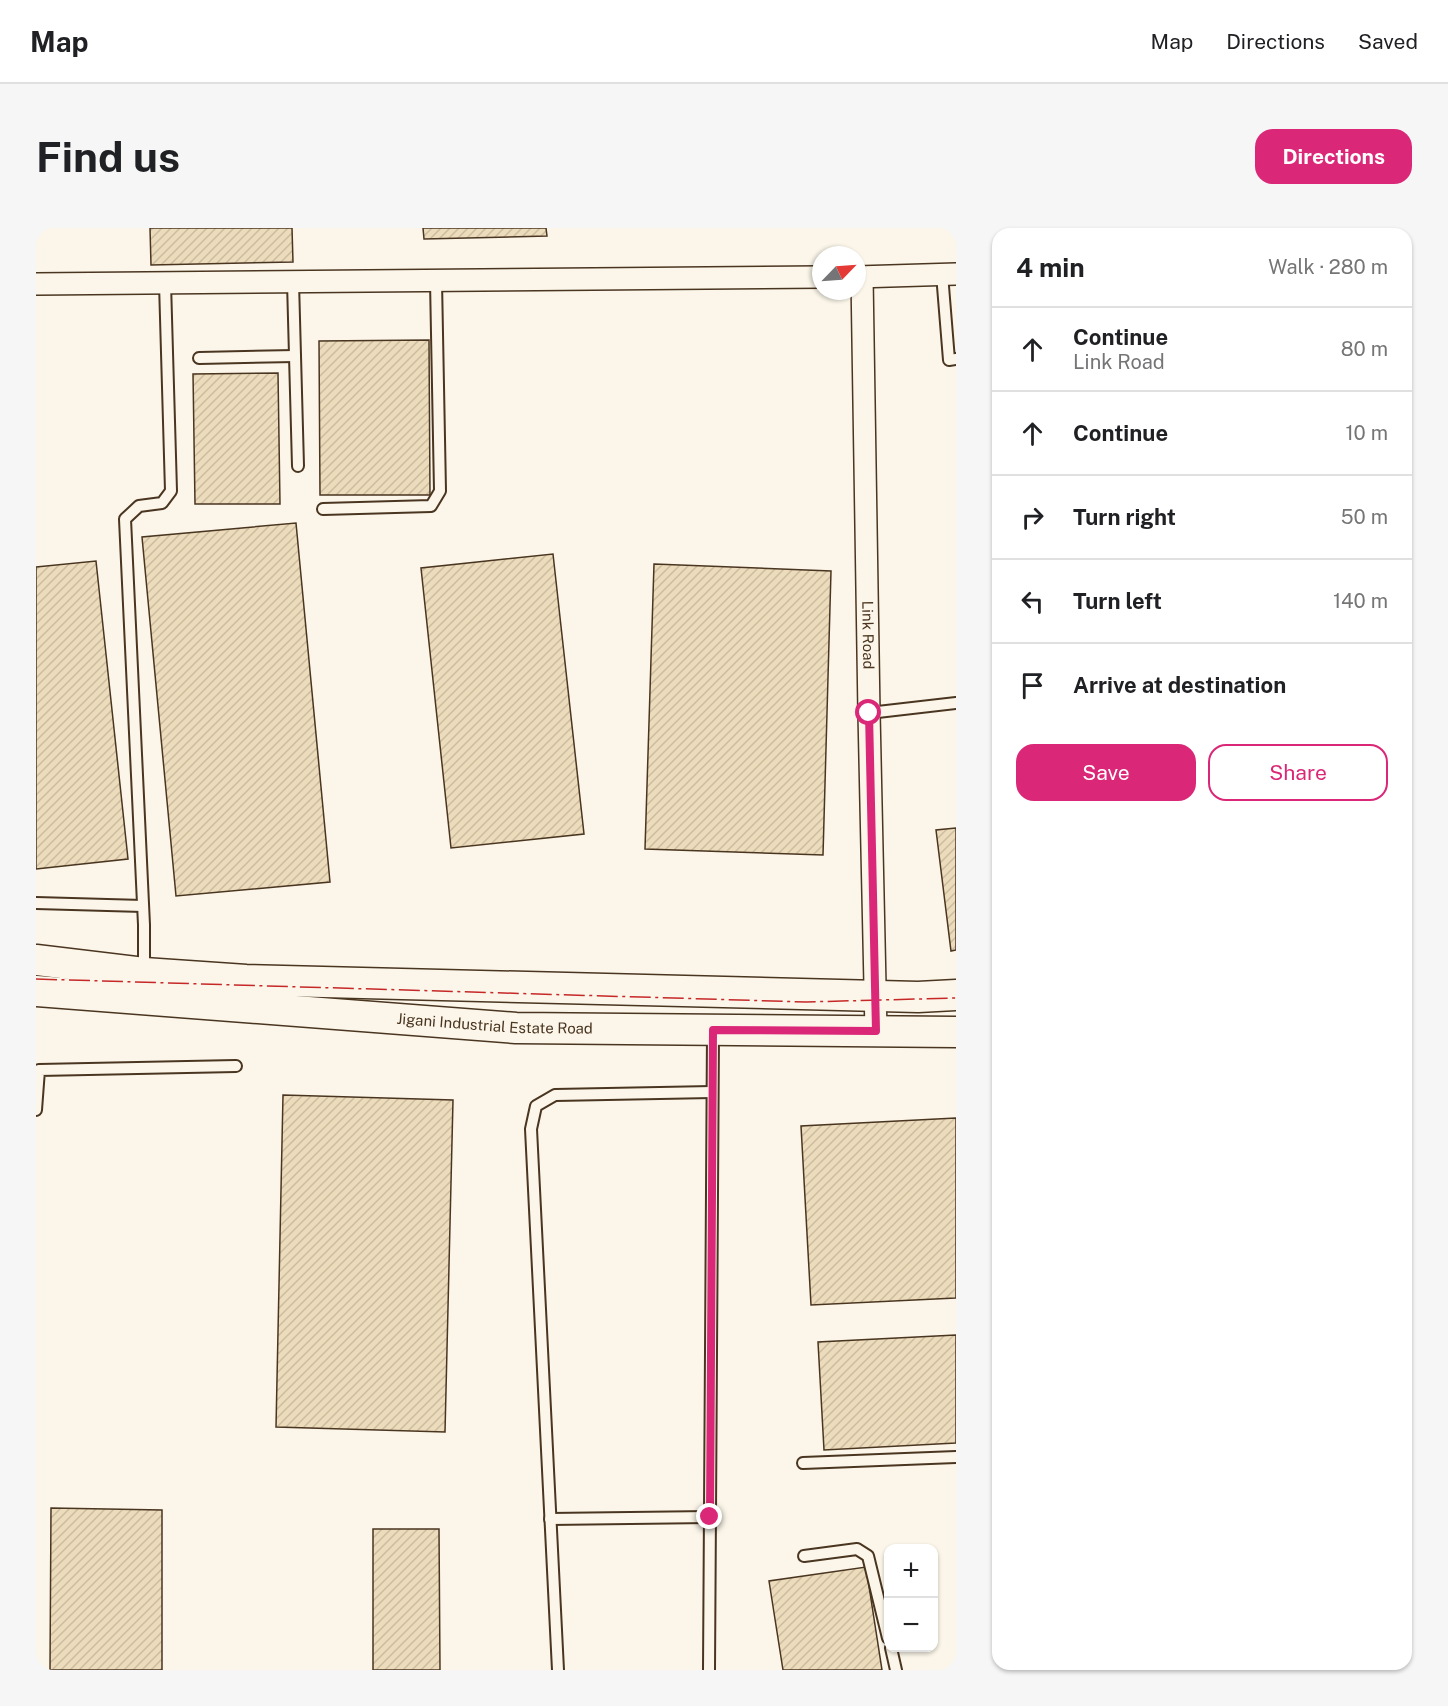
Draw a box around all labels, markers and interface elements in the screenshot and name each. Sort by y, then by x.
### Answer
text: Map [30,25,89,58]
text: Map [1151,29,1193,54]
text: Directions [1226,29,1325,54]
text: Saved [1358,29,1418,54]
button: Directions [1255,129,1412,184]
text: Find us [36,132,180,181]
north arrow [812,246,866,300]
text: 4 min [1016,252,1085,283]
text: Walk · 280 m [1268,255,1388,279]
text: Continue [1073,324,1168,350]
icon: ahead [1016,333,1049,366]
text: 80 m [1341,337,1388,361]
text: Link Road [1073,350,1165,374]
icon: ahead [1016,417,1049,450]
text: Continue [1073,420,1168,446]
text: 10 m [1345,421,1388,445]
icon: right [1016,501,1049,534]
text: Turn right [1073,504,1176,530]
text: 50 m [1341,505,1388,529]
icon: left [1016,585,1049,618]
text: Turn left [1073,588,1162,614]
text: 140 m [1333,589,1388,613]
street label: Link Road [859,600,877,669]
icon: arrive [1016,669,1049,702]
text: Arrive at destination [1073,672,1286,698]
route start [855,699,881,725]
button: Save [1016,744,1196,801]
button: Share [1208,744,1388,801]
street label: Jigani Industrial Estate Road [396,1010,593,1037]
route end [696,1503,722,1529]
map controls [884,1544,938,1652]
button: + [884,1544,938,1598]
button: − [884,1598,938,1652]

